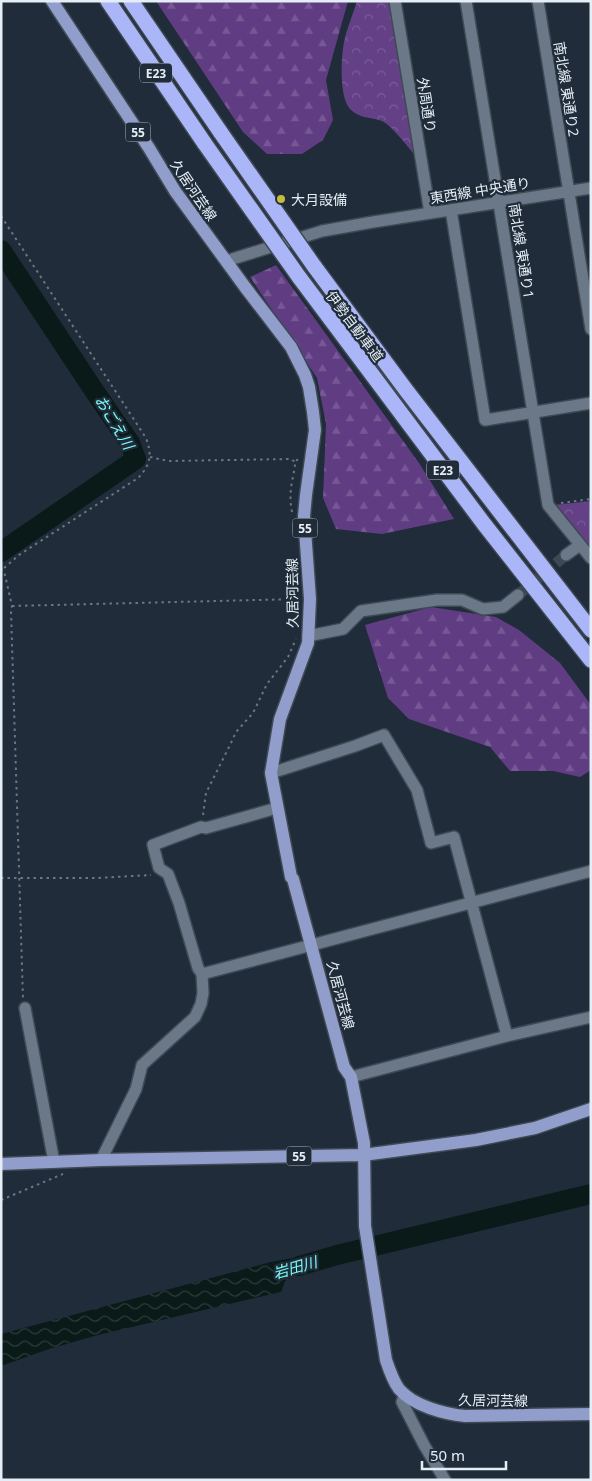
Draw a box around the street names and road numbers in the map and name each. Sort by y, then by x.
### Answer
street label: 南北線 東通り2 [550,40,584,138]
road number: E23 [140,64,172,82]
street label: 外周通り [413,76,441,134]
road number: 55 [126,122,150,142]
street label: 久居河芸線 [167,156,221,224]
street label: 東西線 中央通り [428,173,532,207]
street label: 南北線 東通り1 [505,202,539,300]
street label: 伊勢自動車道 [322,287,388,365]
road number: E23 [427,460,459,480]
road number: 55 [292,518,318,538]
street label: 久居河芸線 [282,558,302,628]
street label: 久居河芸線 [323,959,359,1031]
road number: 55 [286,1146,312,1166]
street label: 久居河芸線 [458,1390,528,1410]

